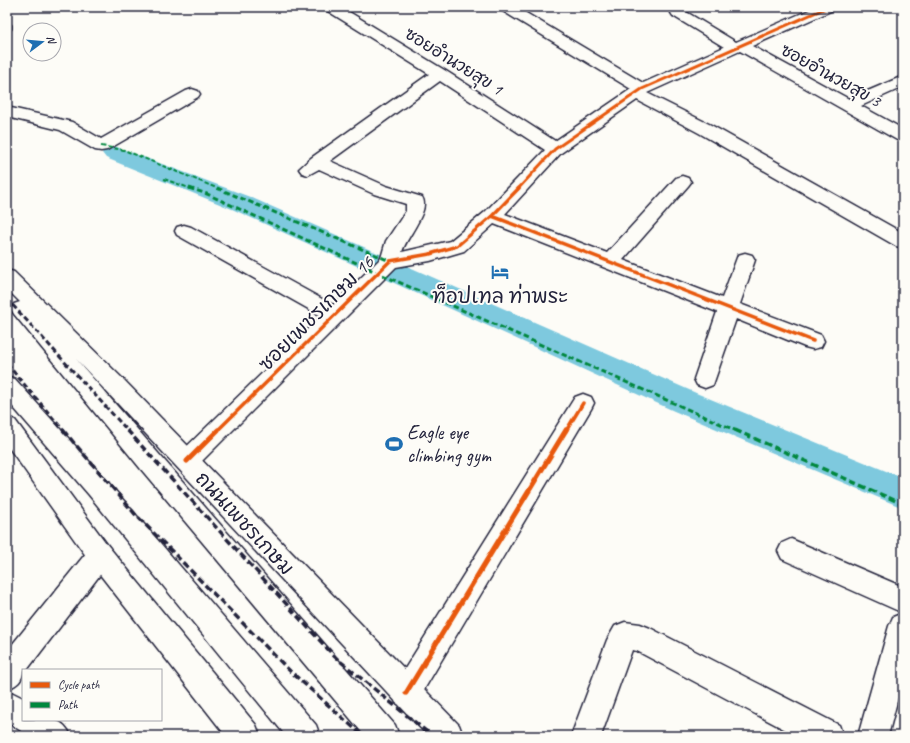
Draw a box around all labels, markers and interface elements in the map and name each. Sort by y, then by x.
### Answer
north arrow [22,22,62,62]
street label: ซอยอำนวยสุข 1 [400,23,508,102]
text: N [44,34,60,47]
street label: ซอยอำนวยสุข 3 [776,39,886,114]
street label: ซอยเพชรเกษม 16 [253,250,380,376]
hotel icon: ท็อปเทล ท่าพระ [490,262,510,282]
place label: ท็อปเทล ท่าพระ [432,283,568,309]
place label: Eagle eye climbing gym [407,420,492,468]
sports icon: Eagle eye climbing gym [384,434,404,454]
street label: ถนนเพชรเกษม [190,466,299,580]
legend [22,669,162,721]
text: Cycle path [58,677,100,693]
text: Path [58,697,78,713]

